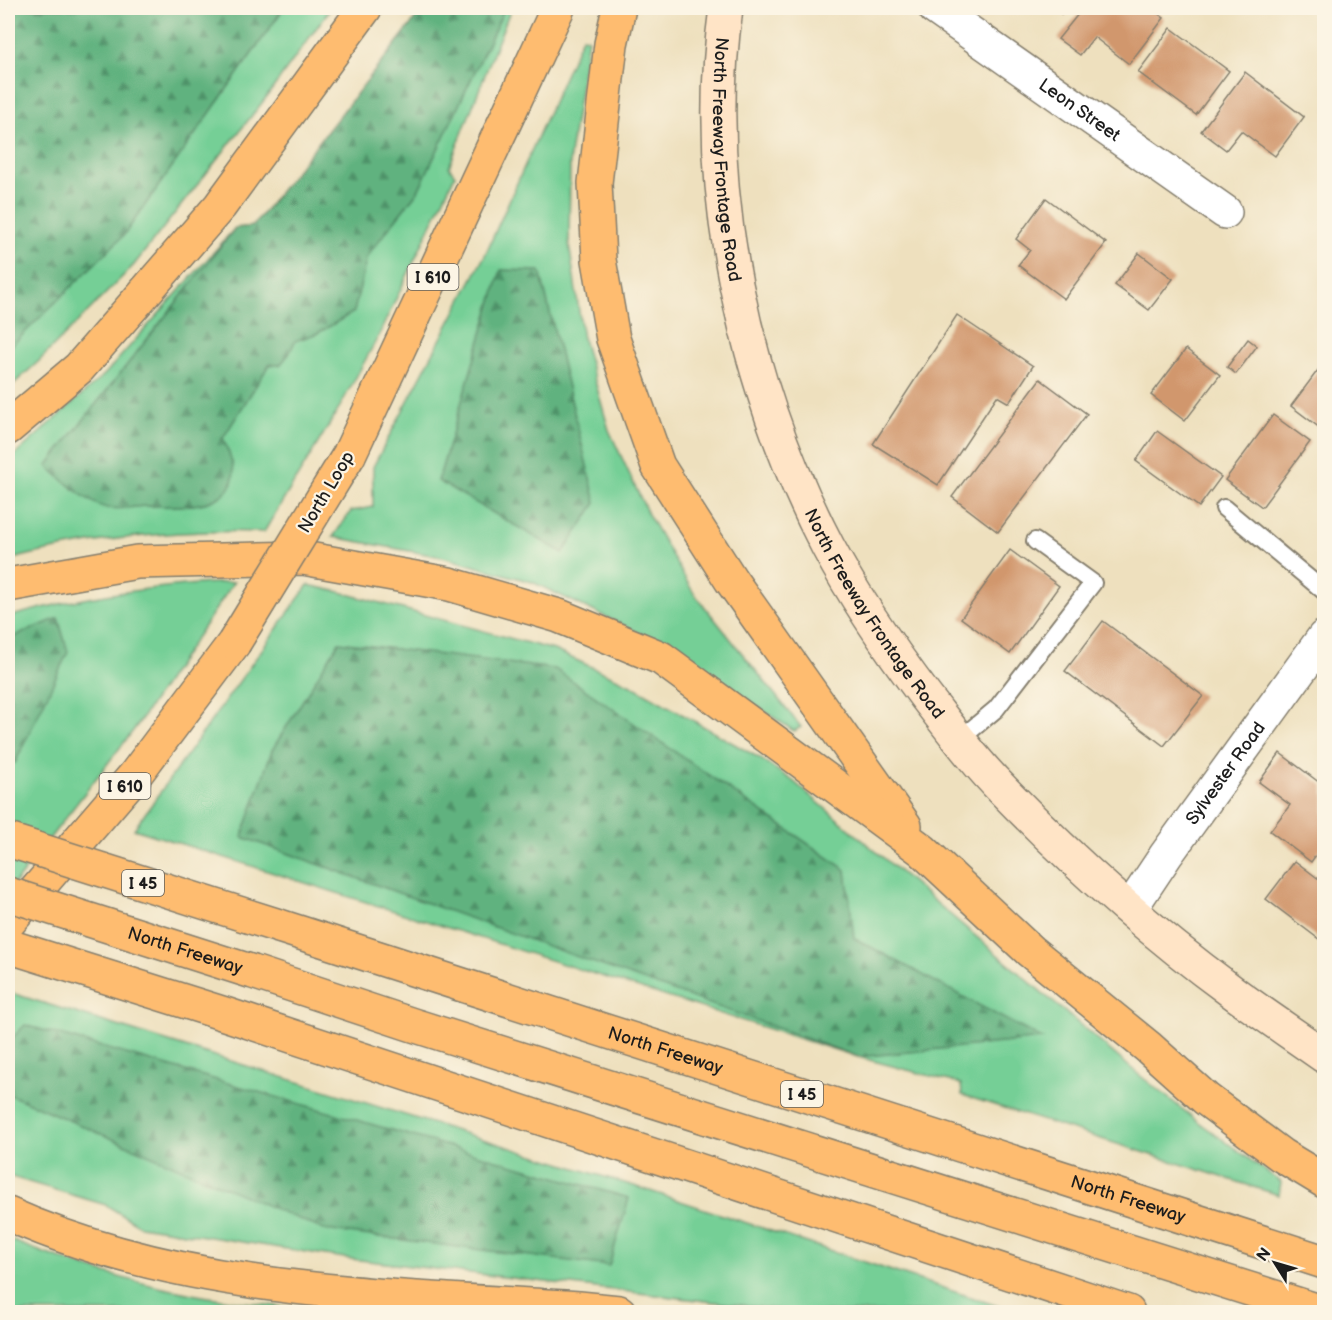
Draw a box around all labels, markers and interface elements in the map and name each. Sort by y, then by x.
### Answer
street label: North Freeway Frontage Road [708,36,745,283]
street label: Leon Street [1035,74,1125,146]
road number: I 610 [408,264,458,290]
street label: North Loop [294,448,359,537]
street label: North Freeway Frontage Road [800,505,949,723]
street label: Sylvester Road [1182,718,1270,829]
road number: I 610 [100,773,150,799]
road number: I 45 [122,870,164,896]
street label: North Freeway [125,923,246,979]
street label: North Freeway [605,1022,726,1079]
road number: I 45 [781,1081,823,1107]
street label: North Freeway [1068,1171,1189,1228]
north arrow [1245,1233,1305,1293]
text: N [1253,1244,1275,1265]

